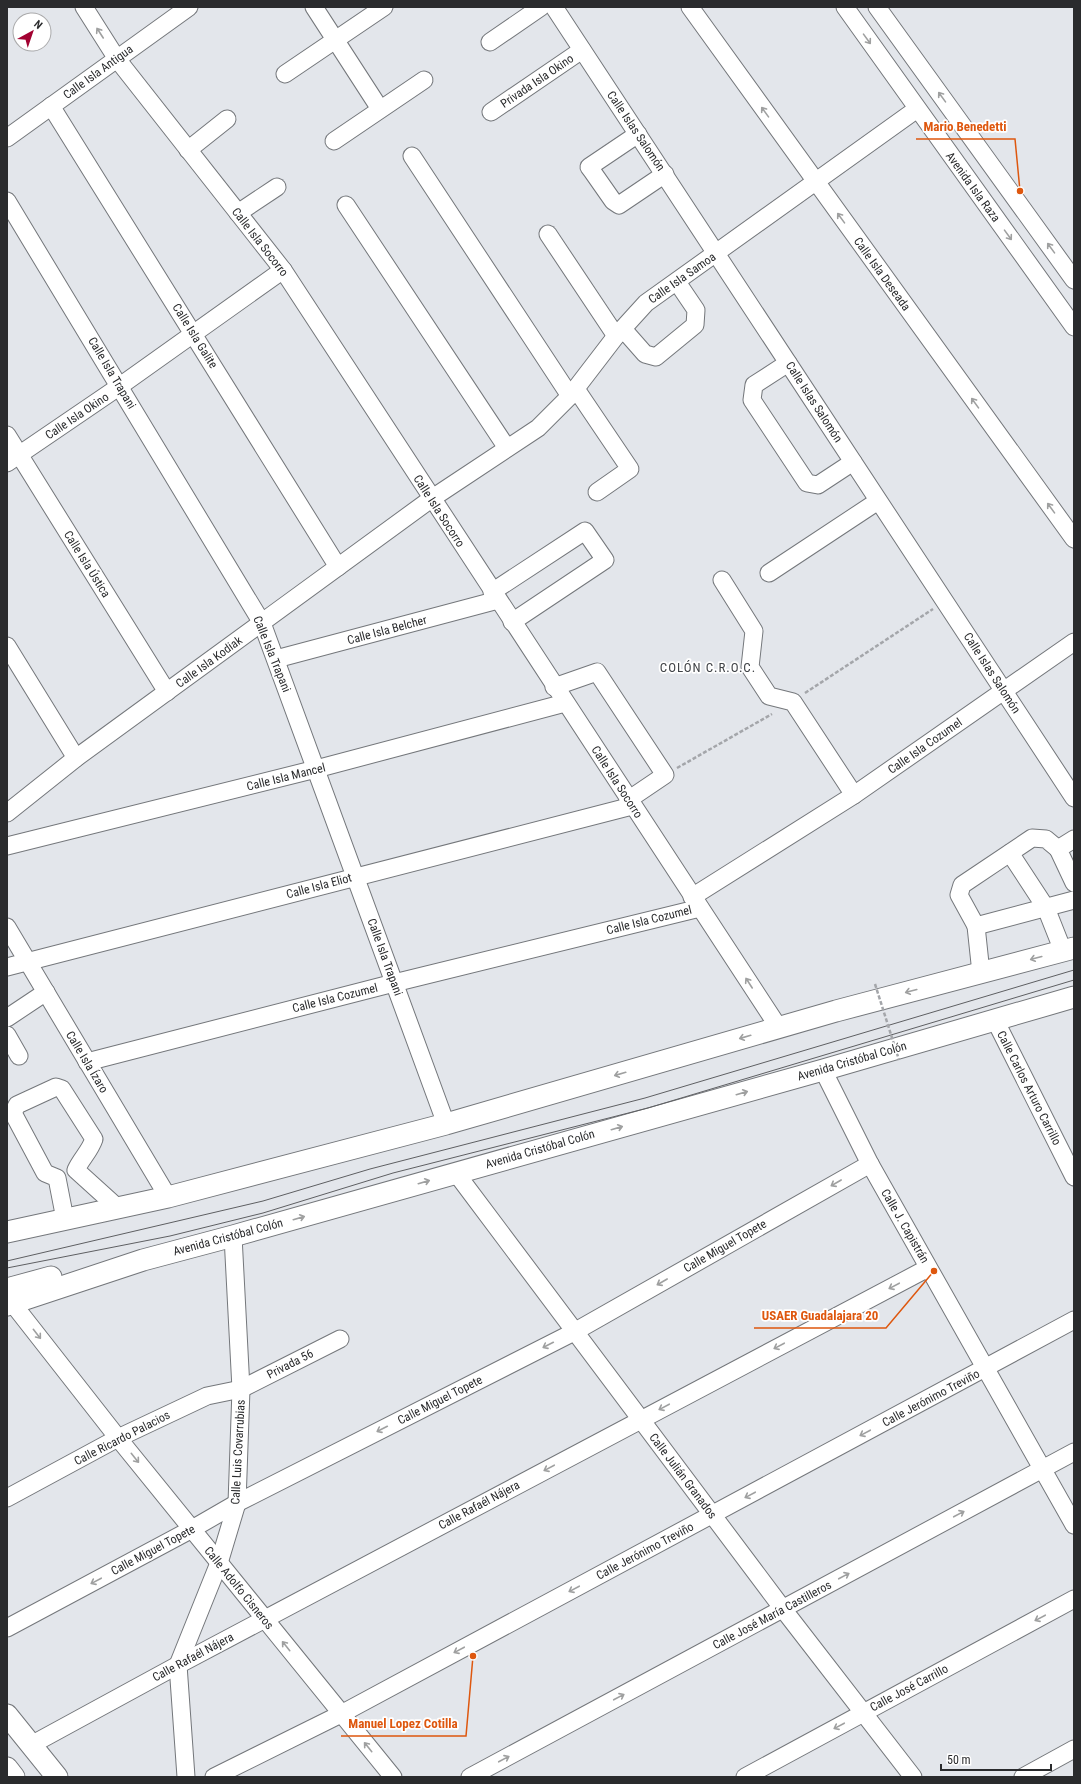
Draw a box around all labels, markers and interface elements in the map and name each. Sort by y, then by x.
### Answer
north arrow [12,12,52,52]
text: N [31,18,45,32]
one-way arrow [96,28,104,39]
one-way arrow [863,33,871,44]
street label: Calle Isla Antigua [60,42,136,102]
street label: Privada Isla Okino [498,51,576,111]
street label: Calle Islas Salomón [604,88,668,174]
one-way arrow [938,92,946,103]
one-way arrow [761,107,769,118]
callout: Mario Benedetti [916,114,1015,139]
text: Mario Benedetti [923,119,1007,134]
street label: Avenida Isla Raza [943,149,1003,225]
street label: Calle Isla Socorro [229,205,291,279]
one-way arrow [837,213,845,224]
one-way arrow [1004,230,1012,241]
street label: Calle Isla Deseada [851,235,913,314]
one-way arrow [1047,243,1055,254]
street label: Calle Isla Samoa [646,249,719,306]
street label: Calle Isla Galite [170,301,221,371]
street label: Calle Isla Trapani [85,335,139,411]
street label: Calle Islas Salomón [783,359,845,445]
street label: Calle Isla Okino [43,390,111,442]
one-way arrow [971,397,979,408]
street label: Calle Isla Socorro [410,472,468,550]
one-way arrow [1047,503,1055,514]
street label: Calle Isla Ústica [61,528,114,600]
street label: Calle Isla Belcher [346,613,429,647]
street label: Calle Isla Trapani [250,614,294,694]
street label: Calle Islas Salomón [961,630,1023,716]
street label: Calle Isla Kodiak [173,633,245,691]
district label: COLÓN C.R.O.C. [660,660,756,675]
street label: Calle Isla Cozumel [885,715,965,777]
street label: Calle Isla Socorro [588,743,646,821]
street label: Calle Isla Mancel [245,760,327,794]
street label: Calle Isla Eliot [285,870,354,901]
street label: Calle Isla Cozumel [605,903,693,937]
street label: Calle Isla Trapani [365,916,405,998]
one-way arrow [1030,955,1043,962]
one-way arrow [745,977,753,989]
street label: Calle Isla Cozumel [291,981,379,1015]
one-way arrow [904,988,917,995]
street label: Calle Isla Ízaro [63,1028,112,1095]
street label: Calle Carlos Arturo Carrillo [994,1029,1064,1147]
one-way arrow [739,1034,752,1041]
street label: Avenida Cristóbal Colón [796,1039,908,1083]
one-way arrow [614,1071,627,1078]
one-way arrow [735,1089,748,1096]
one-way arrow [610,1124,623,1131]
street label: Avenida Cristóbal Colón [484,1127,596,1171]
one-way arrow [417,1178,430,1185]
one-way arrow [830,1180,842,1188]
street label: Calle J. Capistrán [878,1186,932,1266]
one-way arrow [292,1213,305,1221]
street label: Avenida Cristóbal Colón [172,1216,285,1258]
street label: Calle Miguel Topete [681,1216,769,1275]
one-way arrow [656,1278,668,1286]
one-way arrow [888,1283,900,1290]
callout: USAER Guadalajara 20 [754,1303,886,1328]
text: USAER Guadalajara 20 [762,1308,878,1323]
one-way arrow [33,1329,41,1340]
one-way arrow [542,1342,554,1349]
one-way arrow [773,1343,785,1351]
street label: Privada 56 [264,1346,316,1382]
street label: Calle Jerónimo Treviño [880,1366,982,1430]
street label: Calle Miguel Topete [395,1372,485,1427]
street label: Calle Luis Covarrubias [228,1399,248,1505]
one-way arrow [658,1404,670,1411]
street label: Calle Ricardo Palacios [72,1408,172,1468]
one-way arrow [376,1426,388,1433]
one-way arrow [859,1430,871,1438]
street label: Calle Julián Granados [646,1431,720,1521]
one-way arrow [130,1453,139,1464]
one-way arrow [543,1465,555,1472]
street label: Calle Rafaél Nájera [436,1478,522,1532]
one-way arrow [745,1492,757,1499]
one-way arrow [952,1510,964,1517]
street label: Calle Jerónimo Treviño [594,1519,696,1583]
street label: Calle Miguel Topete [109,1522,198,1578]
street label: Calle Adolfo Cisneros [201,1544,277,1632]
one-way arrow [838,1571,850,1579]
one-way arrow [90,1578,102,1585]
street label: Calle José María Castilleros [710,1578,834,1652]
one-way arrow [568,1586,580,1594]
one-way arrow [1034,1615,1046,1622]
street label: Calle Rafaél Nájera [150,1630,236,1684]
one-way arrow [282,1640,291,1651]
one-way arrow [454,1647,466,1655]
street label: Calle José Carrillo [868,1662,950,1714]
one-way arrow [613,1693,625,1700]
callout: Manuel Lopez Cotilla [341,1711,466,1736]
text: Manuel Lopez Cotilla [348,1716,458,1731]
one-way arrow [833,1723,845,1730]
one-way arrow [364,1741,372,1752]
scale bar [941,1746,1051,1772]
text: 50 m [947,1753,971,1767]
one-way arrow [498,1754,510,1762]

